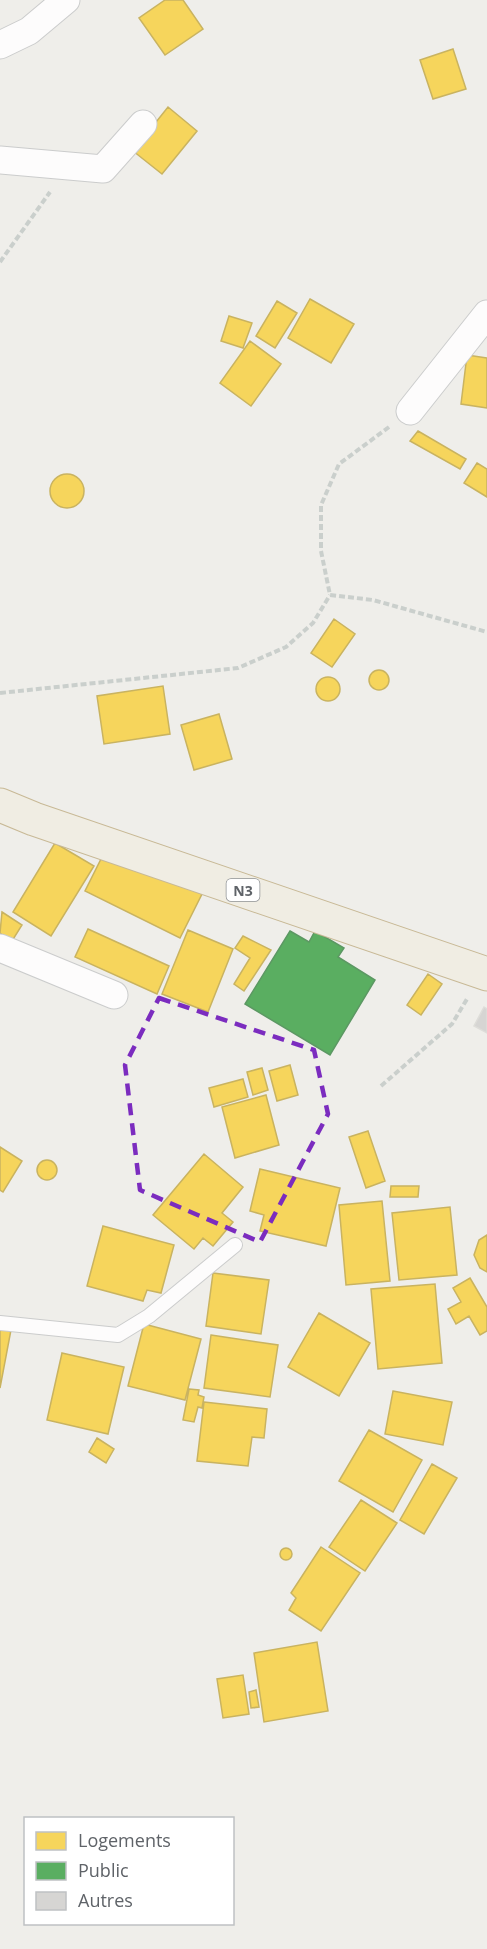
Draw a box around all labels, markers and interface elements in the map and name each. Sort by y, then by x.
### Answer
road number: N3 [226,879,260,901]
legend [24,1817,234,1925]
text: Logements [78,1828,171,1852]
text: Public [78,1858,129,1882]
text: Autres [78,1888,133,1912]

